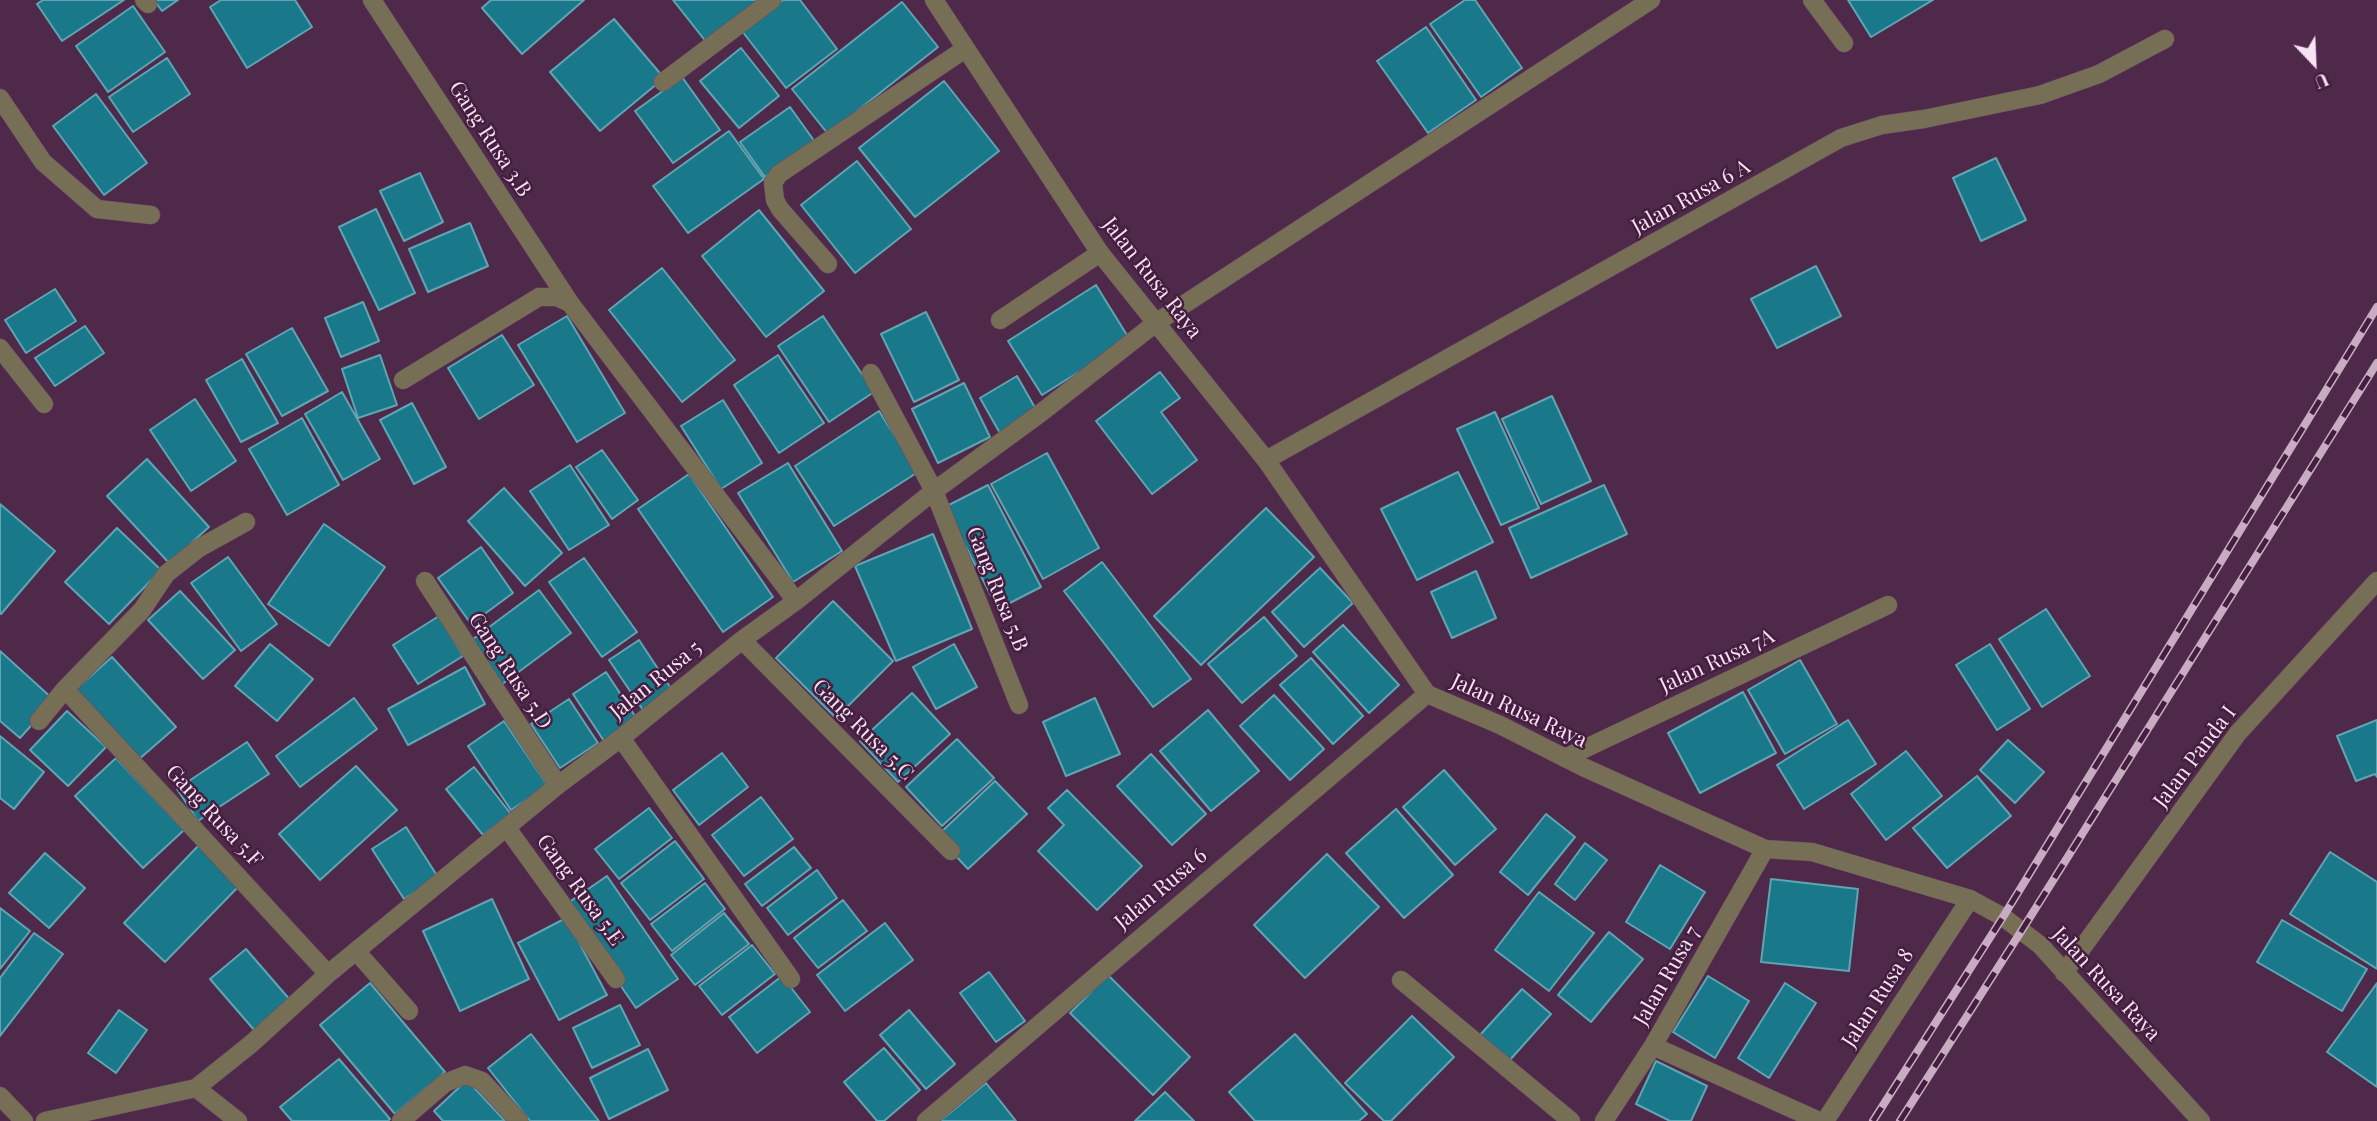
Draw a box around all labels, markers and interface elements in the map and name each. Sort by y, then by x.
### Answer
north arrow [2279,28,2349,98]
text: U [2311,68,2333,97]
street label: Gang Rusa 3.B [443,77,537,201]
street label: Jalan Rusa 6 A [1627,154,1755,240]
street label: Jalan Rusa Raya [1097,212,1207,344]
street label: Gang Rusa 5.B [961,523,1033,655]
street label: Gang Rusa 5.D [463,608,557,734]
street label: Jalan Rusa 7A [1656,623,1778,699]
street label: Jalan Rusa 5 [605,635,707,725]
street label: Jalan Rusa Raya [1447,669,1591,753]
street label: Gang Rusa 5.C [807,674,919,786]
street label: Jalan Panda I [2148,701,2242,813]
street label: Gang Rusa 5.F [160,760,268,872]
street label: Gang Rusa 5.E [531,829,629,951]
street label: Jalan Rusa 6 [1110,843,1212,935]
street label: Jalan Rusa 7 [1628,922,1706,1030]
street label: Jalan Rusa Raya [2047,922,2165,1046]
street label: Jalan Rusa 8 [1837,944,1919,1052]

